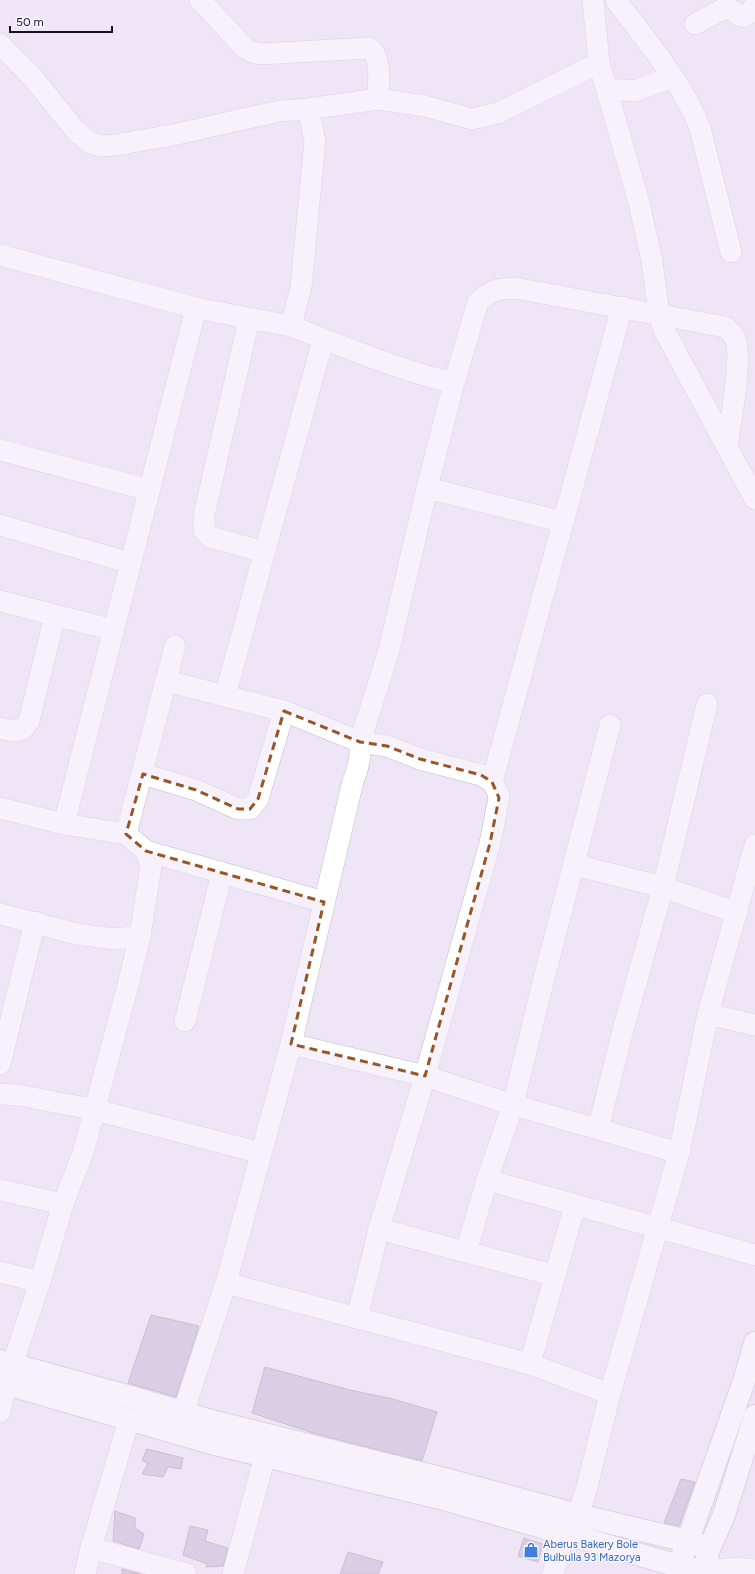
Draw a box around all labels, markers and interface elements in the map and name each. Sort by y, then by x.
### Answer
scale bar [10,8,112,34]
text: 50 m [16,15,44,29]
place label: Aberus Bakery Bole Bulbulla 93 Mazorya [543,1538,641,1564]
shop icon: Aberus Bakery Bole Bulbulla 93 Mazorya [522,1541,540,1559]

